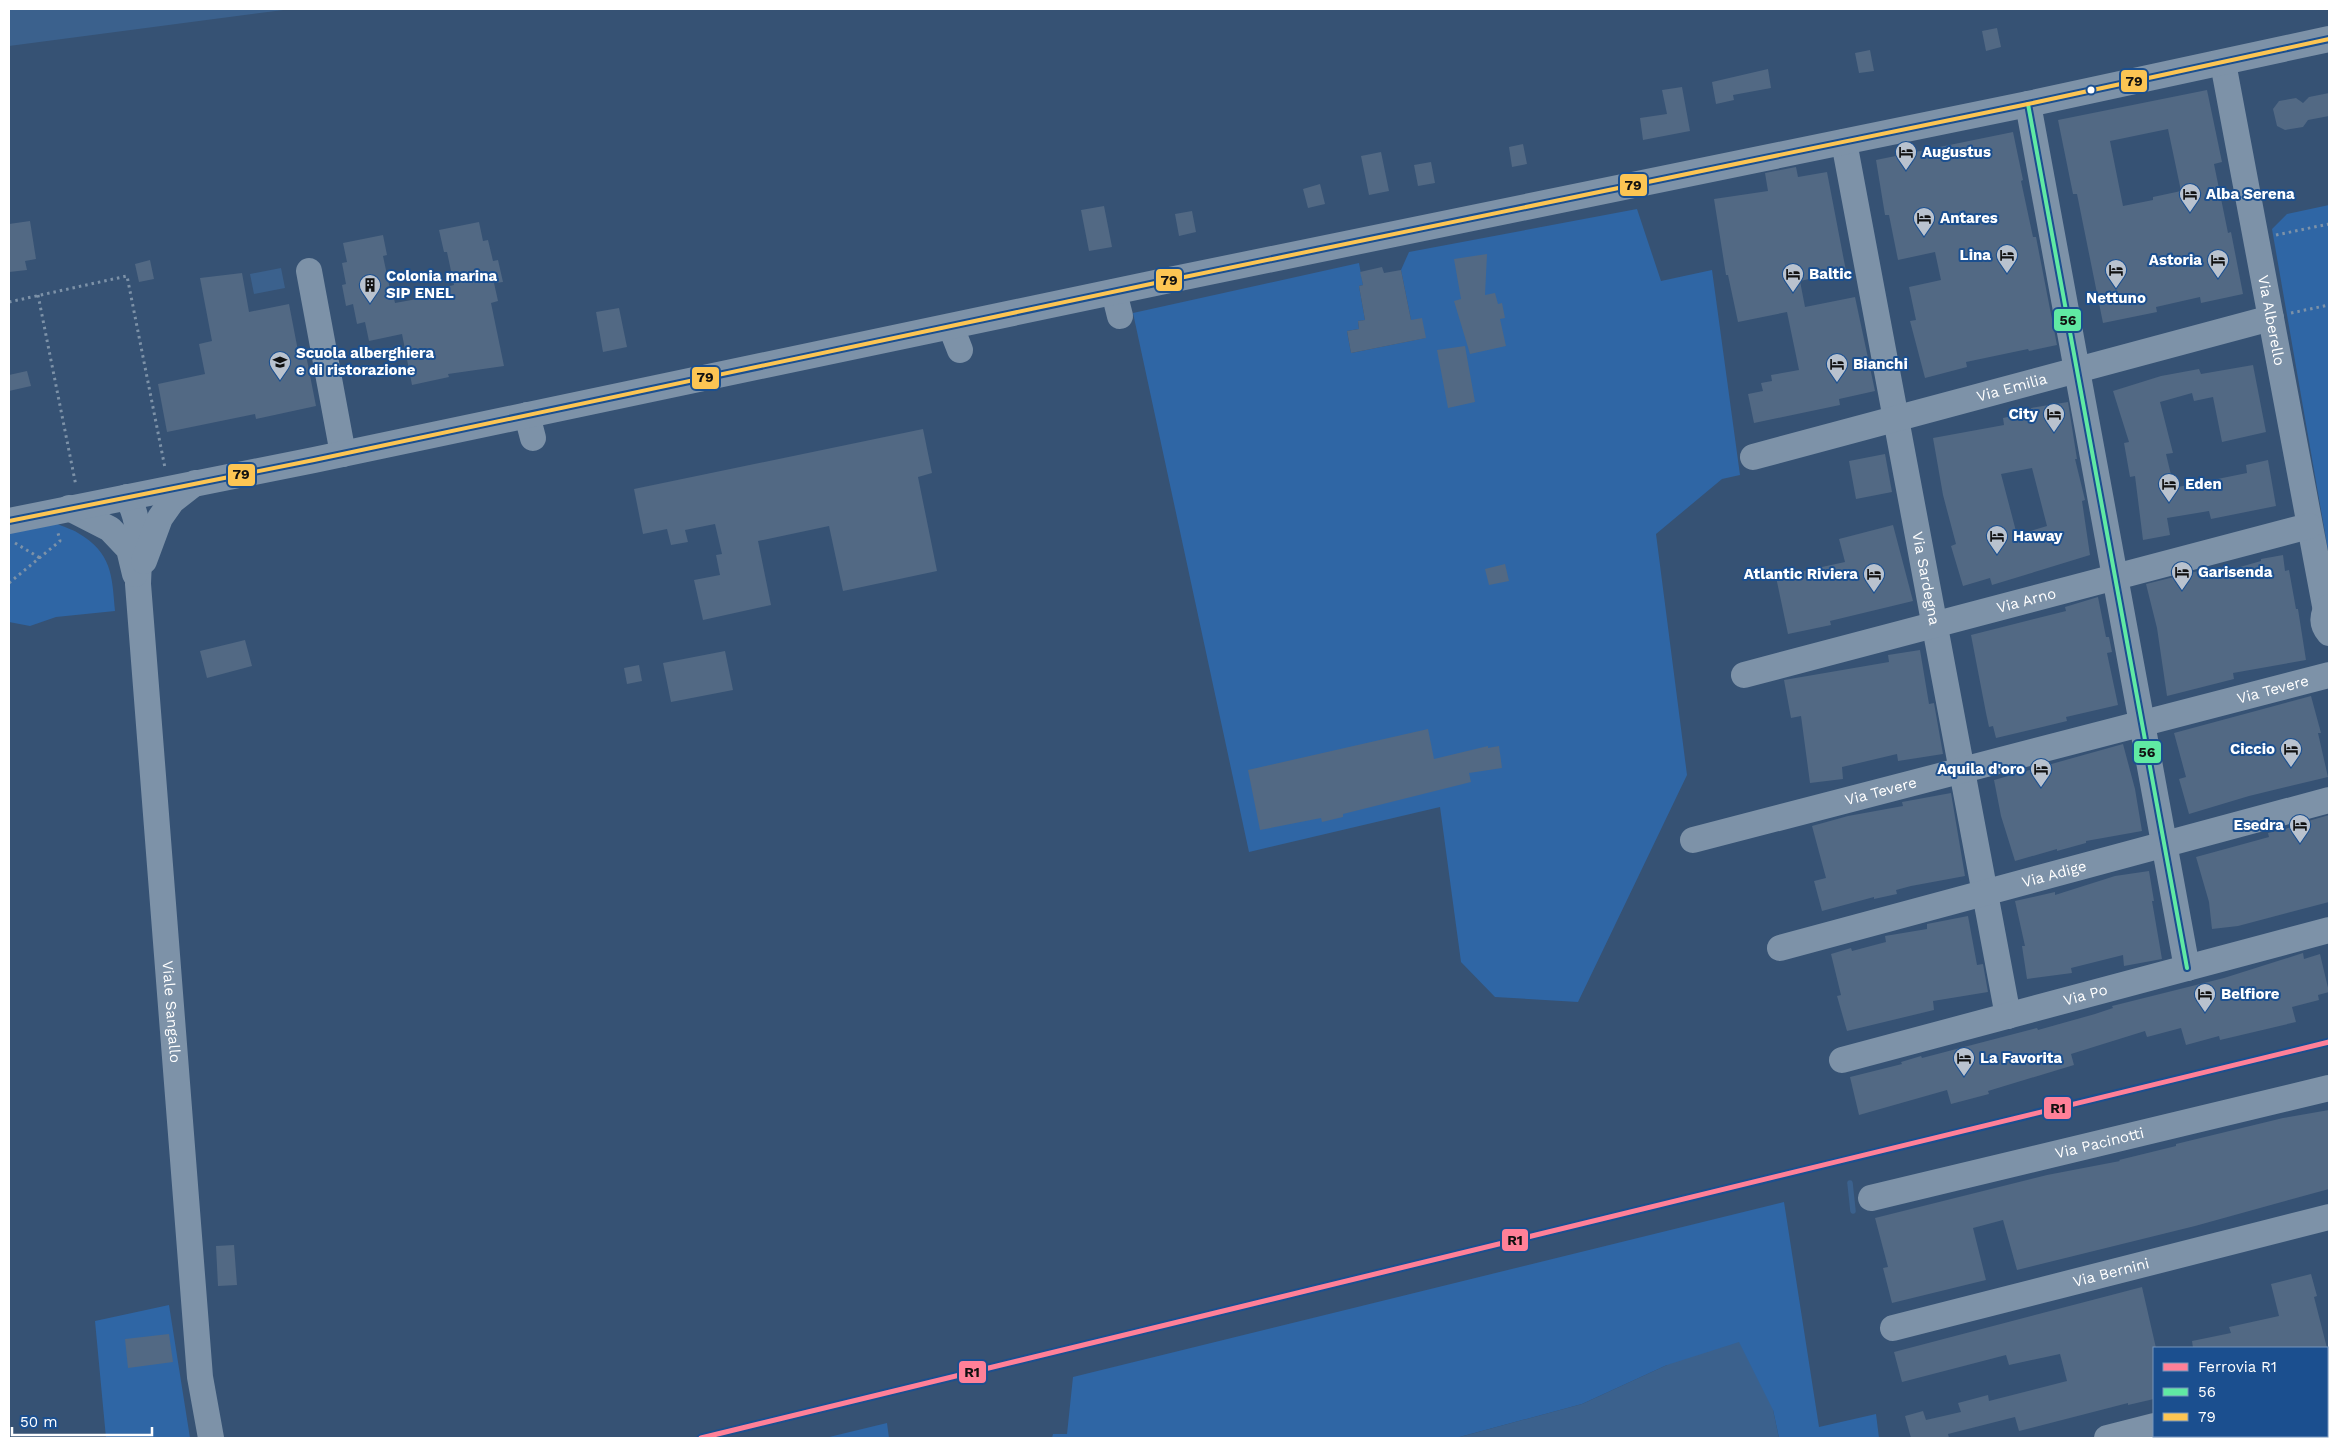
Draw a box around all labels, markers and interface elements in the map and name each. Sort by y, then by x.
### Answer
line badge: 79 [2120,69,2148,93]
text: 79 [2125,73,2143,89]
unlabelled marker [2086,85,2096,95]
hotel icon: Augustus [1894,140,1918,171]
place label: Augustus [1922,143,1991,161]
line badge: 79 [1619,173,1648,197]
text: 79 [1624,177,1642,193]
hotel icon: Alba Serena [2178,182,2202,213]
place label: Alba Serena [2206,185,2295,203]
hotel icon: Antares [1912,206,1936,237]
place label: Antares [1940,209,1998,227]
hotel icon: Lina [1995,243,2019,274]
place label: Lina [1960,246,1991,264]
hotel icon: Astoria [2206,248,2230,279]
place label: Astoria [2149,251,2202,269]
hotel icon: Nettuno [2104,258,2128,289]
hotel icon: Baltic [1781,262,1805,293]
place label: Baltic [1809,265,1853,283]
place label: Colonia marina SIP ENEL [386,267,498,302]
line badge: 79 [1155,268,1183,292]
text: 79 [1160,272,1178,288]
building icon: Colonia marina SIP ENEL [358,273,382,304]
street label: Via Alberello [2254,274,2289,367]
place label: Nettuno [2086,289,2146,307]
line badge: 56 [2053,308,2082,332]
text: 56 [2060,312,2077,328]
place label: Scuola alberghiera e di ristorazione [296,344,434,379]
school or university icon: Scuola alberghiera e di ristorazione [268,350,292,381]
hotel icon: Bianchi [1825,352,1849,383]
place label: Bianchi [1853,355,1908,373]
line badge: 79 [691,366,720,390]
text: 79 [696,369,714,385]
street label: Via Emilia [1975,369,2049,406]
hotel icon: City [2042,402,2066,433]
place label: City [2008,405,2039,423]
line badge: 79 [227,463,256,487]
text: 79 [232,466,250,482]
hotel icon: Eden [2157,472,2181,503]
place label: Eden [2185,475,2222,493]
hotel icon: Haway [1985,524,2009,555]
place label: Haway [2013,527,2063,545]
street label: Via Sardegna [1908,530,1944,627]
hotel icon: Garisenda [2170,560,2194,591]
hotel icon: Atlantic Riviera [1862,562,1886,593]
place label: Garisenda [2198,563,2273,581]
place label: Atlantic Riviera [1744,565,1858,583]
street label: Via Arno [1995,584,2058,617]
street label: Via Tevere [2235,672,2311,708]
hotel icon: Ciccio [2279,737,2303,768]
line badge: 56 [2133,740,2162,764]
place label: Ciccio [2230,740,2275,758]
text: 56 [2139,744,2156,760]
hotel icon: Aquila d'oro [2029,757,2053,788]
place label: Aquila d'oro [1937,760,2025,778]
street label: Via Tevere [1843,773,1919,809]
hotel icon: Esedra [2288,813,2312,844]
place label: Esedra [2233,816,2284,834]
street label: Via Adige [2020,857,2089,891]
street label: Viale Sangallo [158,960,184,1063]
street label: Via Po [2061,981,2110,1010]
hotel icon: Belfiore [2193,982,2217,1013]
place label: Belfiore [2221,985,2280,1003]
hotel icon: La Favorita [1952,1046,1976,1077]
place label: La Favorita [1980,1049,2062,1067]
line badge: R1 [2043,1096,2072,1120]
text: R1 [2050,1100,2066,1116]
street label: Via Pacinotti [2053,1124,2146,1162]
line badge: R1 [1501,1228,1529,1252]
text: R1 [1507,1232,1523,1248]
street label: Via Bernini [2071,1254,2151,1291]
legend [2153,1347,2328,1437]
text: Ferrovia R1 [2198,1358,2277,1376]
line badge: R1 [958,1360,987,1384]
text: R1 [964,1364,980,1380]
text: 56 [2198,1383,2216,1401]
scale bar [12,1404,152,1436]
text: 79 [2198,1408,2216,1426]
text: 50 m [20,1413,57,1431]

